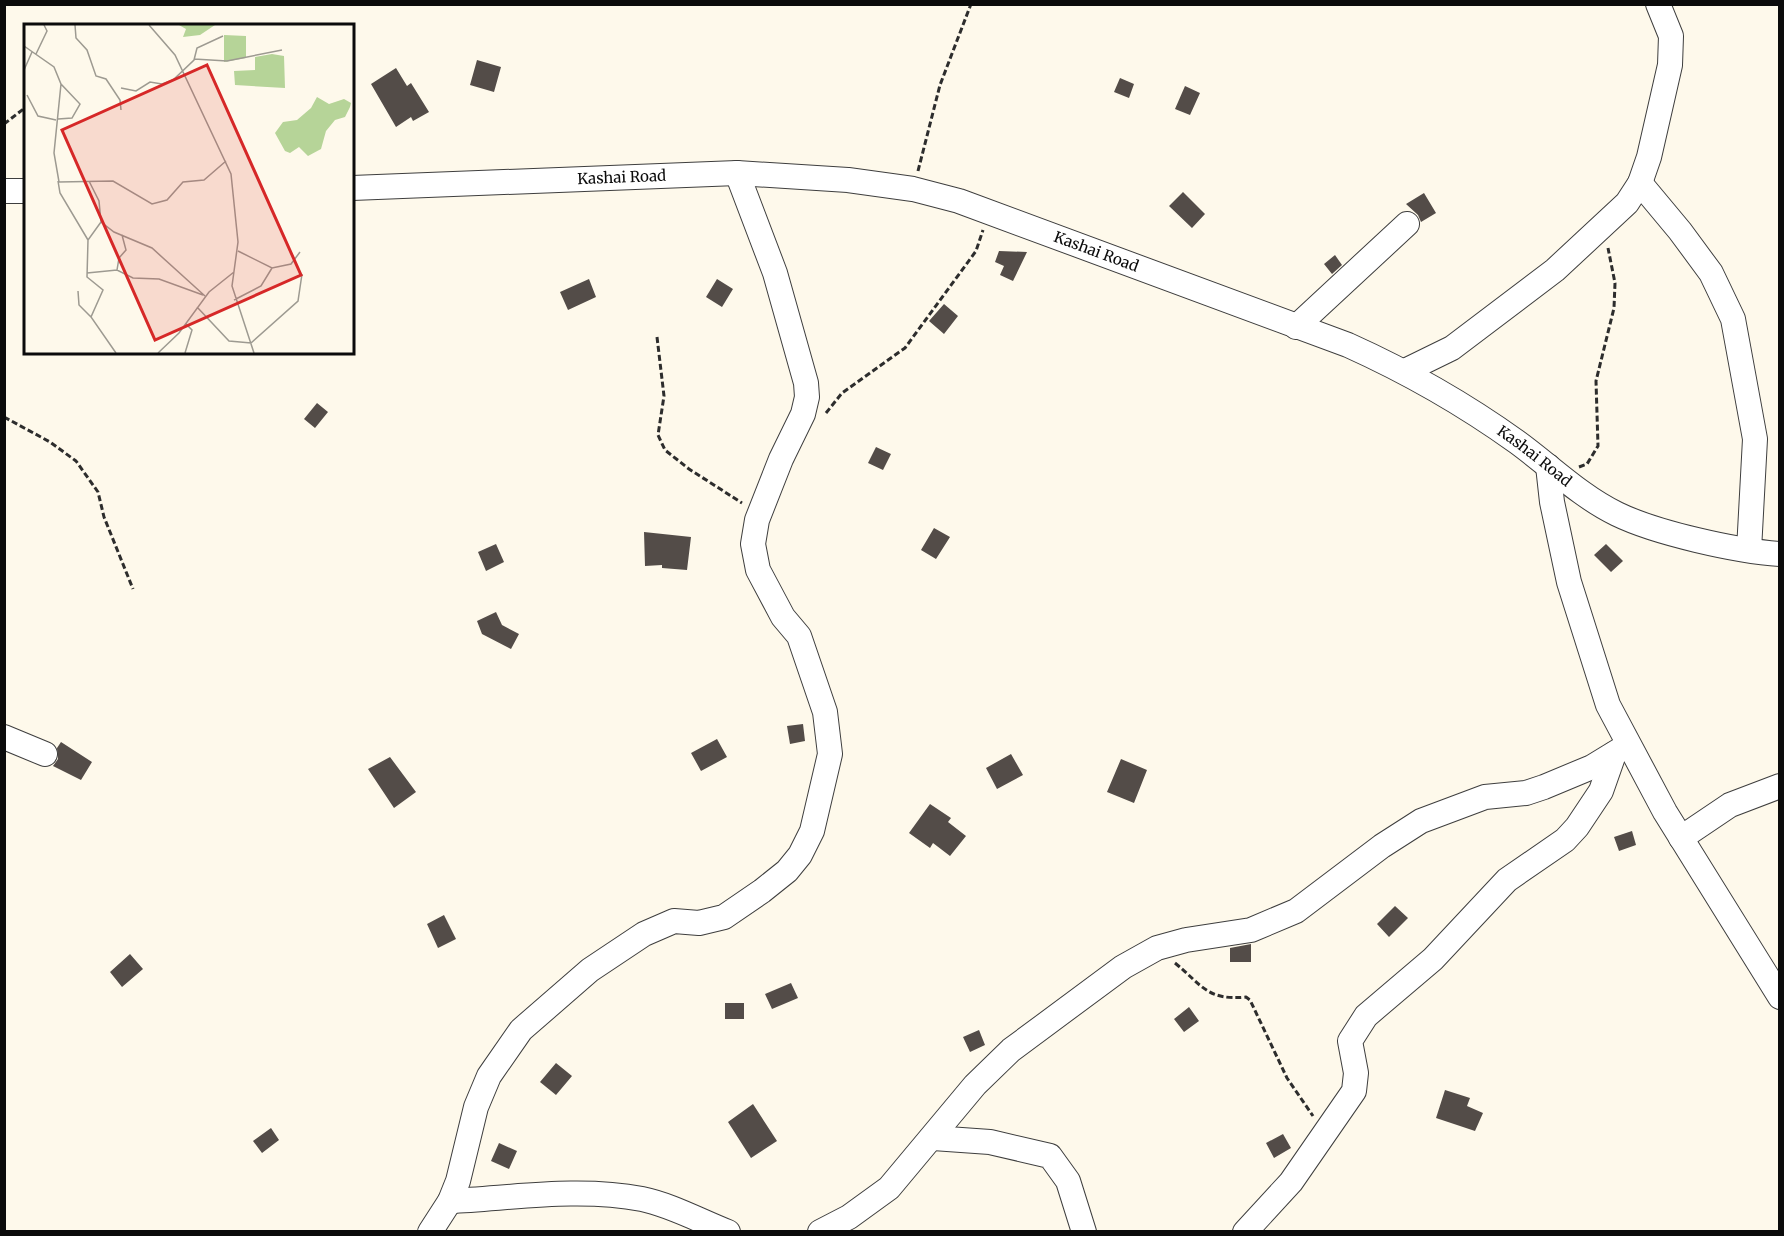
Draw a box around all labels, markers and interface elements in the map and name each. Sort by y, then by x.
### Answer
inset map [24,24,354,354]
street label: Kashai Road [577,166,667,188]
street label: Kashai Road [1051,227,1141,276]
street label: Kashai Road [1494,421,1576,490]

